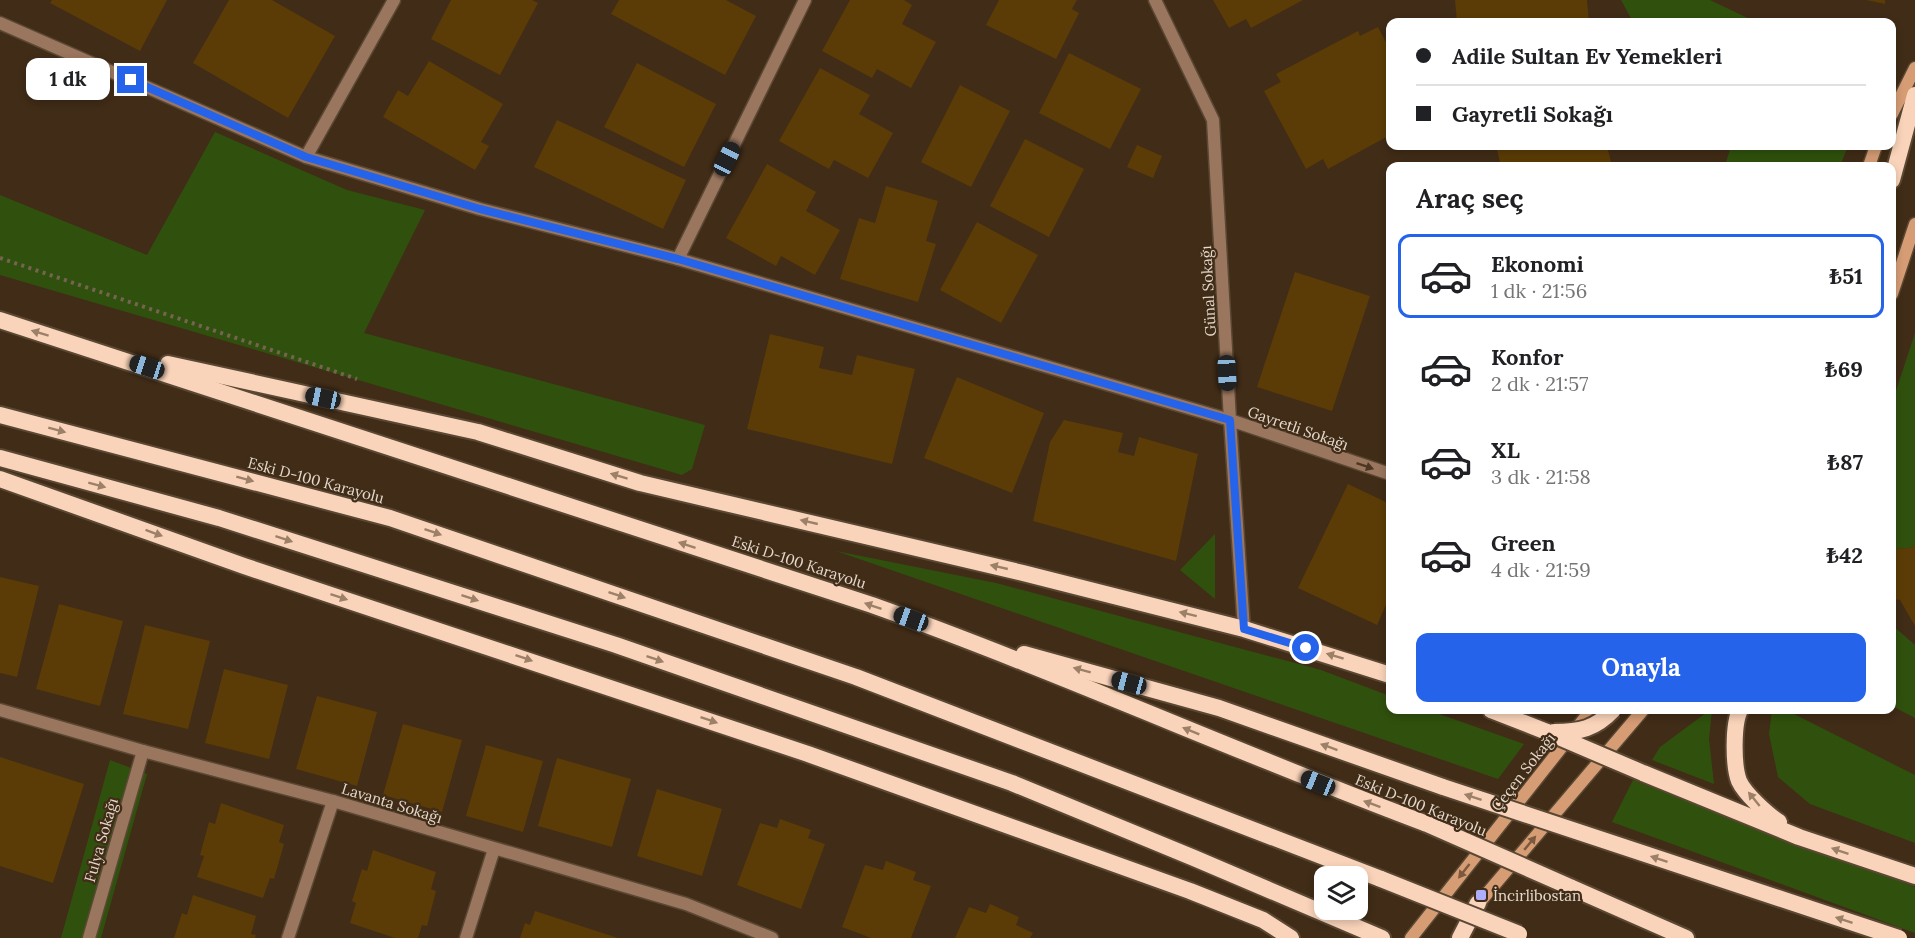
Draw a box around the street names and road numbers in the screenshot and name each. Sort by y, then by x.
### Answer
street label: Günal Sokağı [1196,245,1220,337]
street label: Gayretli Sokağı [1245,402,1351,454]
street label: Eski D-100 Karayolu [246,453,386,507]
street label: Eski D-100 Karayolu [729,531,869,593]
street label: Çeçen Sokağı [1487,729,1559,815]
street label: Eski D-100 Karayolu [1352,770,1490,840]
street label: Lavanta Sokağı [339,779,445,827]
street label: Fulya Sokağı [80,796,122,884]

